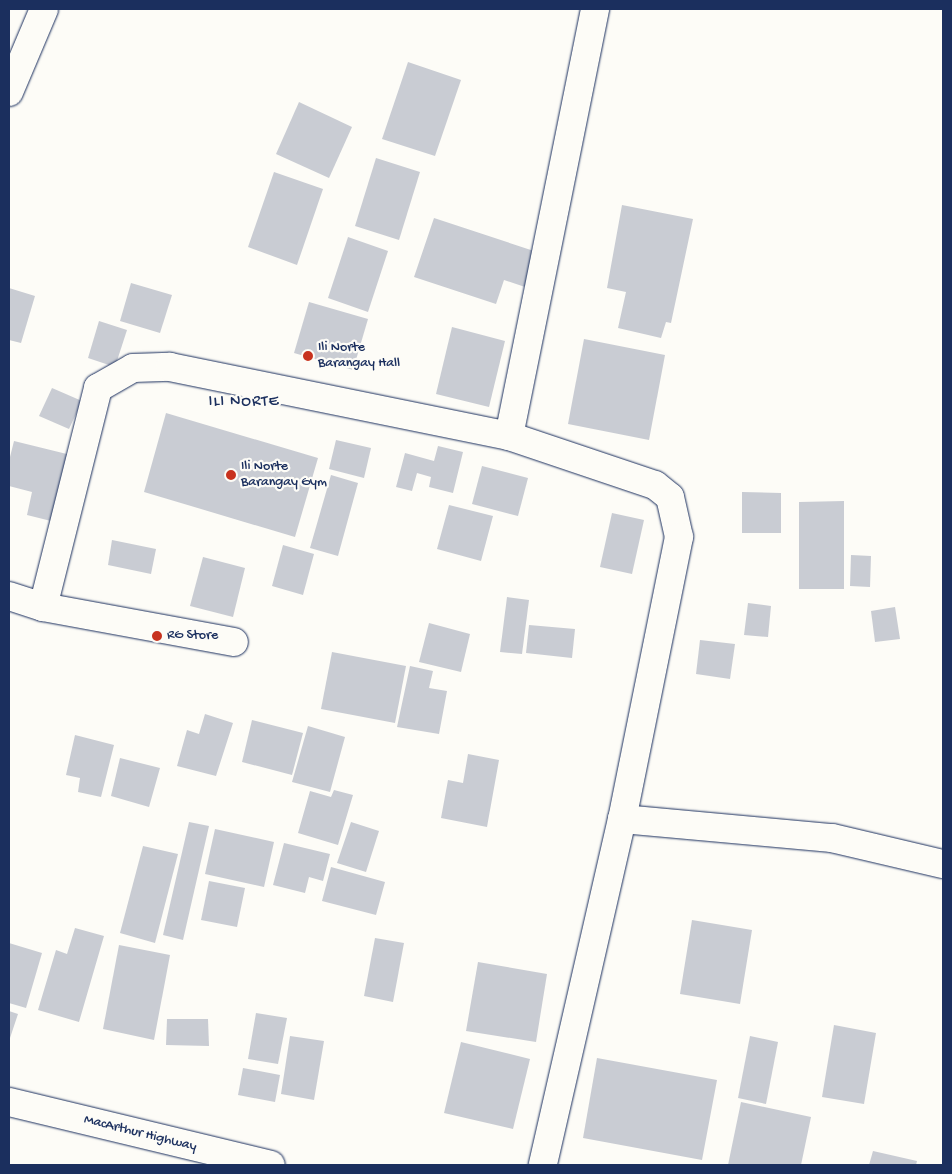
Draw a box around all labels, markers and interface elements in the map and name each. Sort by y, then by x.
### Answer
place label: Ili Norte Barangay Hall [318,340,400,372]
marker: Ili Norte Barangay Hall [302,350,314,362]
district label: ILI NORTE [207,393,281,413]
place label: Ili Norte Barangay Gym [241,459,327,492]
marker: Ili Norte Barangay Gym [225,469,237,481]
place label: RG Store [167,628,218,644]
marker: RG Store [151,630,163,642]
street label: MacArthur Highway [82,1112,198,1156]

